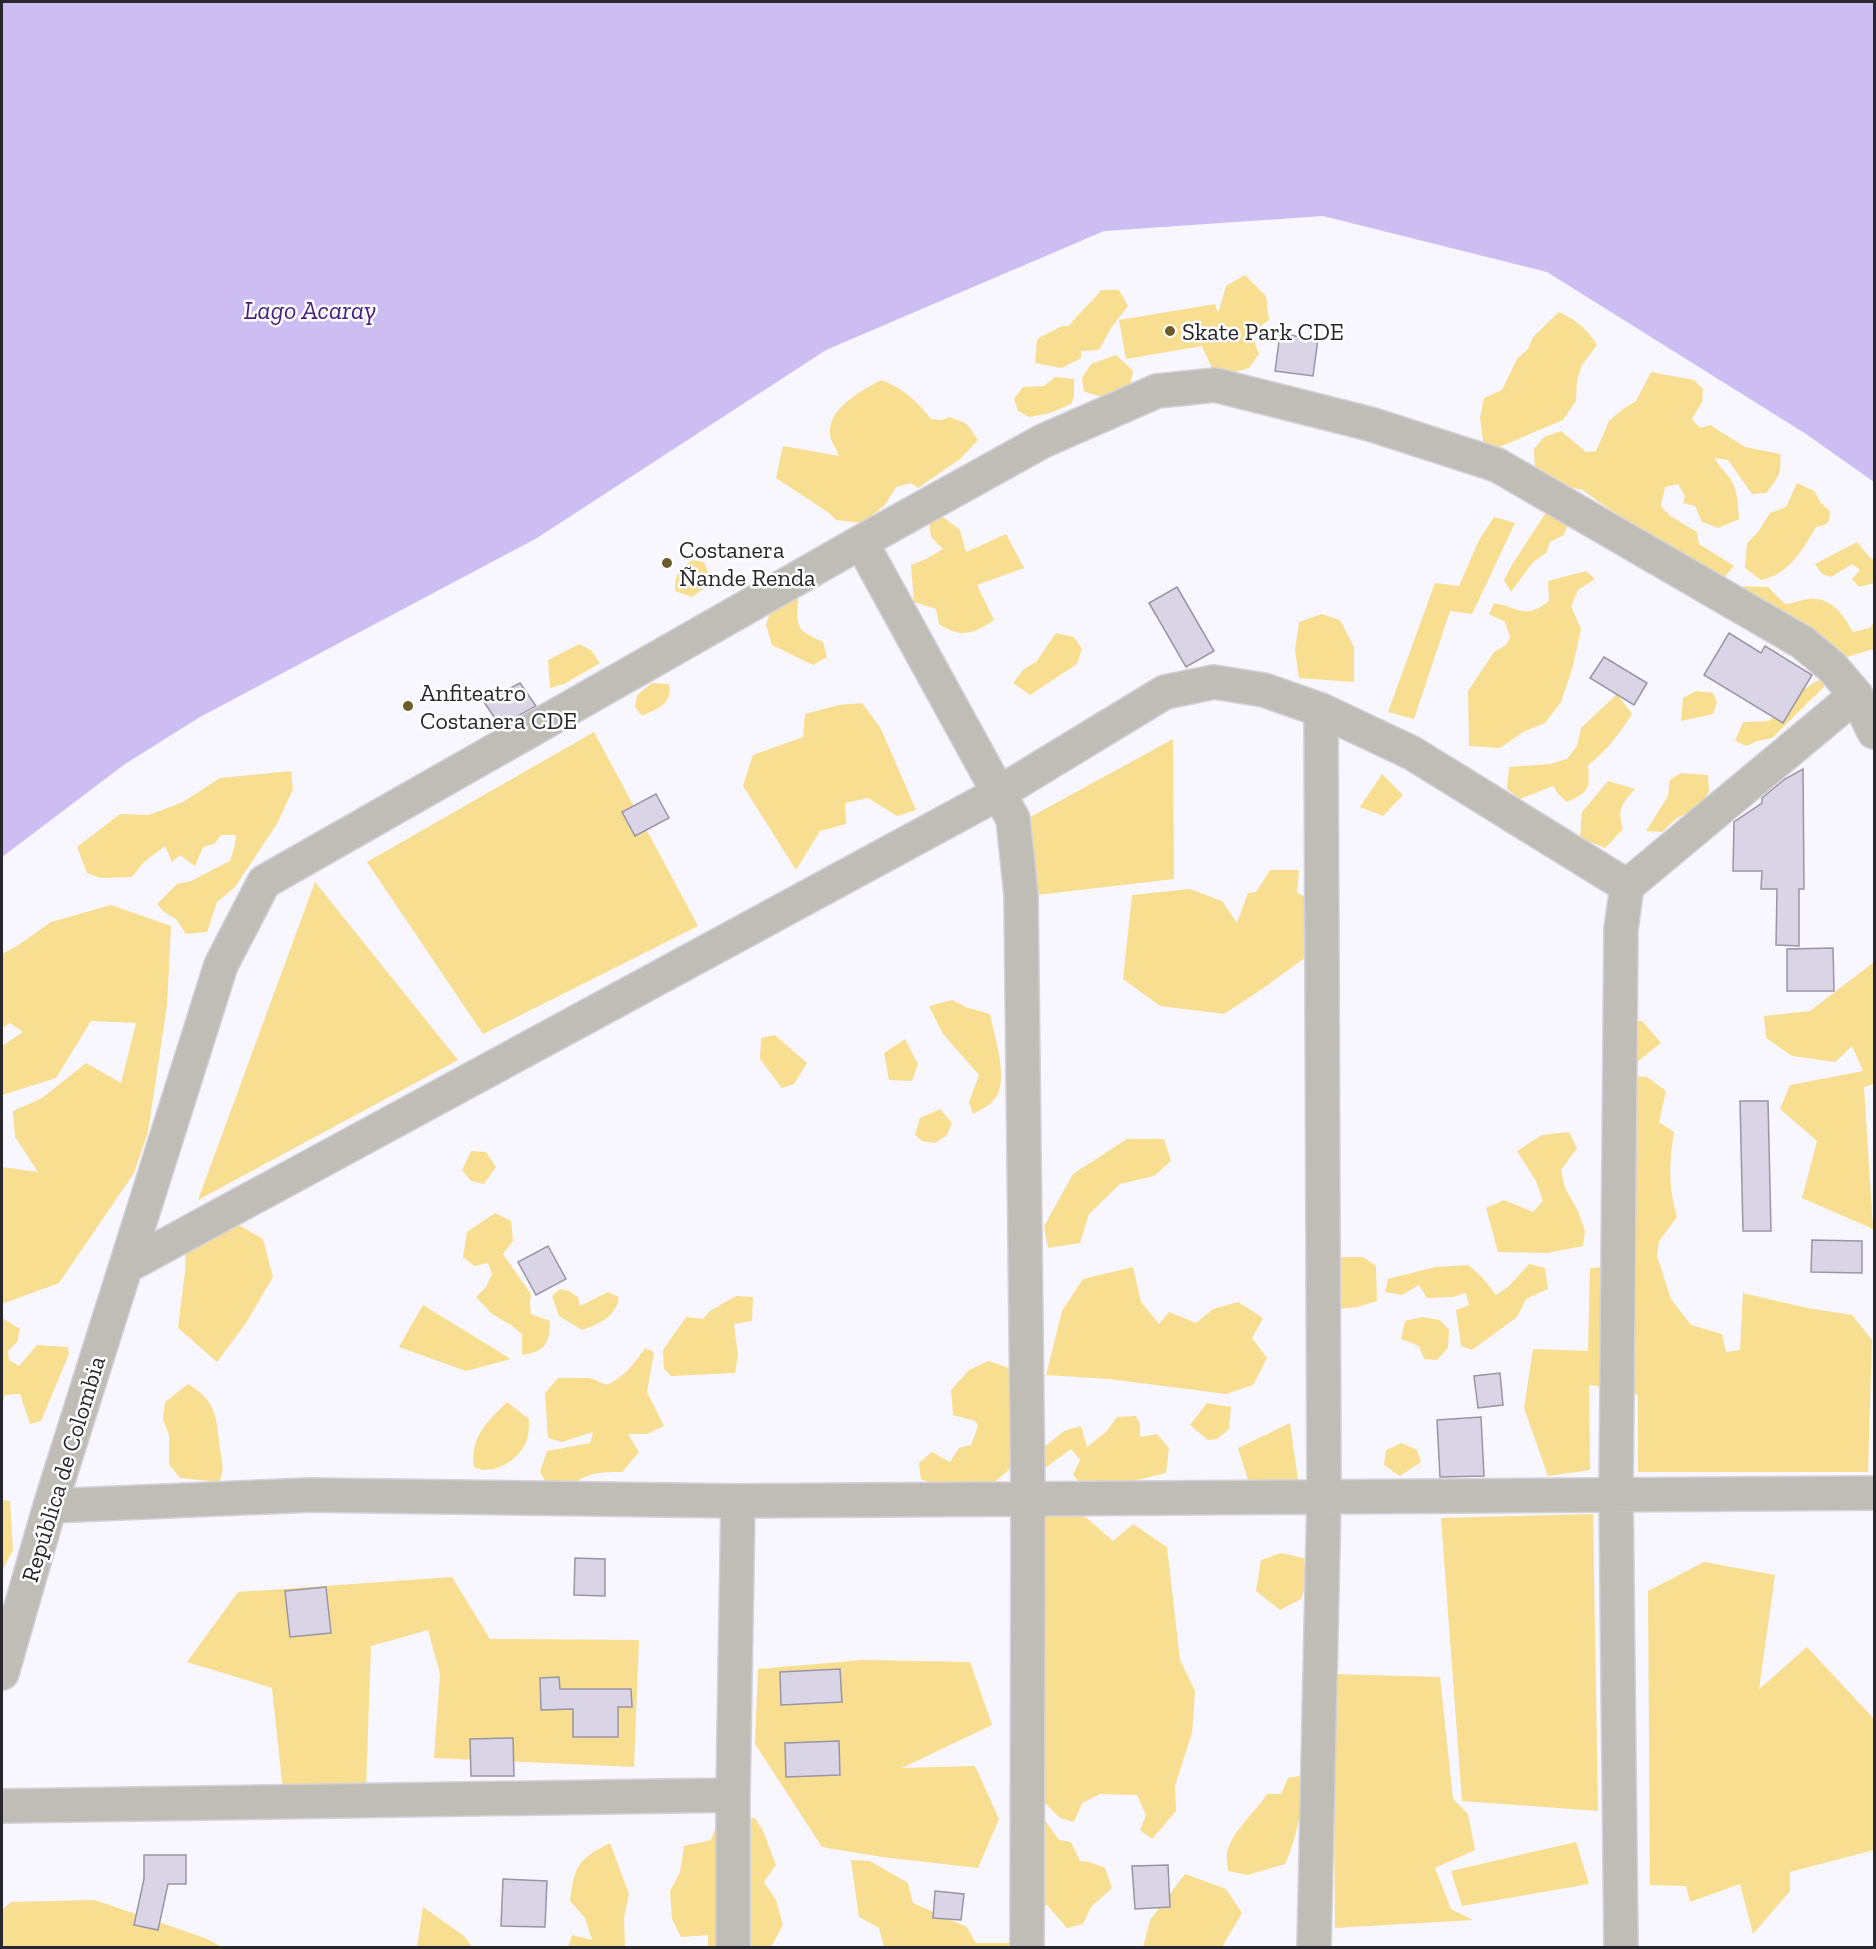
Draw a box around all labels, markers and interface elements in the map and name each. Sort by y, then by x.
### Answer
water label: Lago Acaray [244,294,376,326]
place label: Skate Park CDE [1182,317,1344,346]
marker: Skate Park CDE [1163,324,1177,338]
place label: Costanera Ñande Renda [679,535,816,592]
marker: Costanera Ñande Renda [660,556,674,570]
place label: Anfiteatro Costanera CDE [420,678,577,735]
marker: Anfiteatro Costanera CDE [401,699,415,713]
street label: República de Colombia [15,1352,111,1586]

